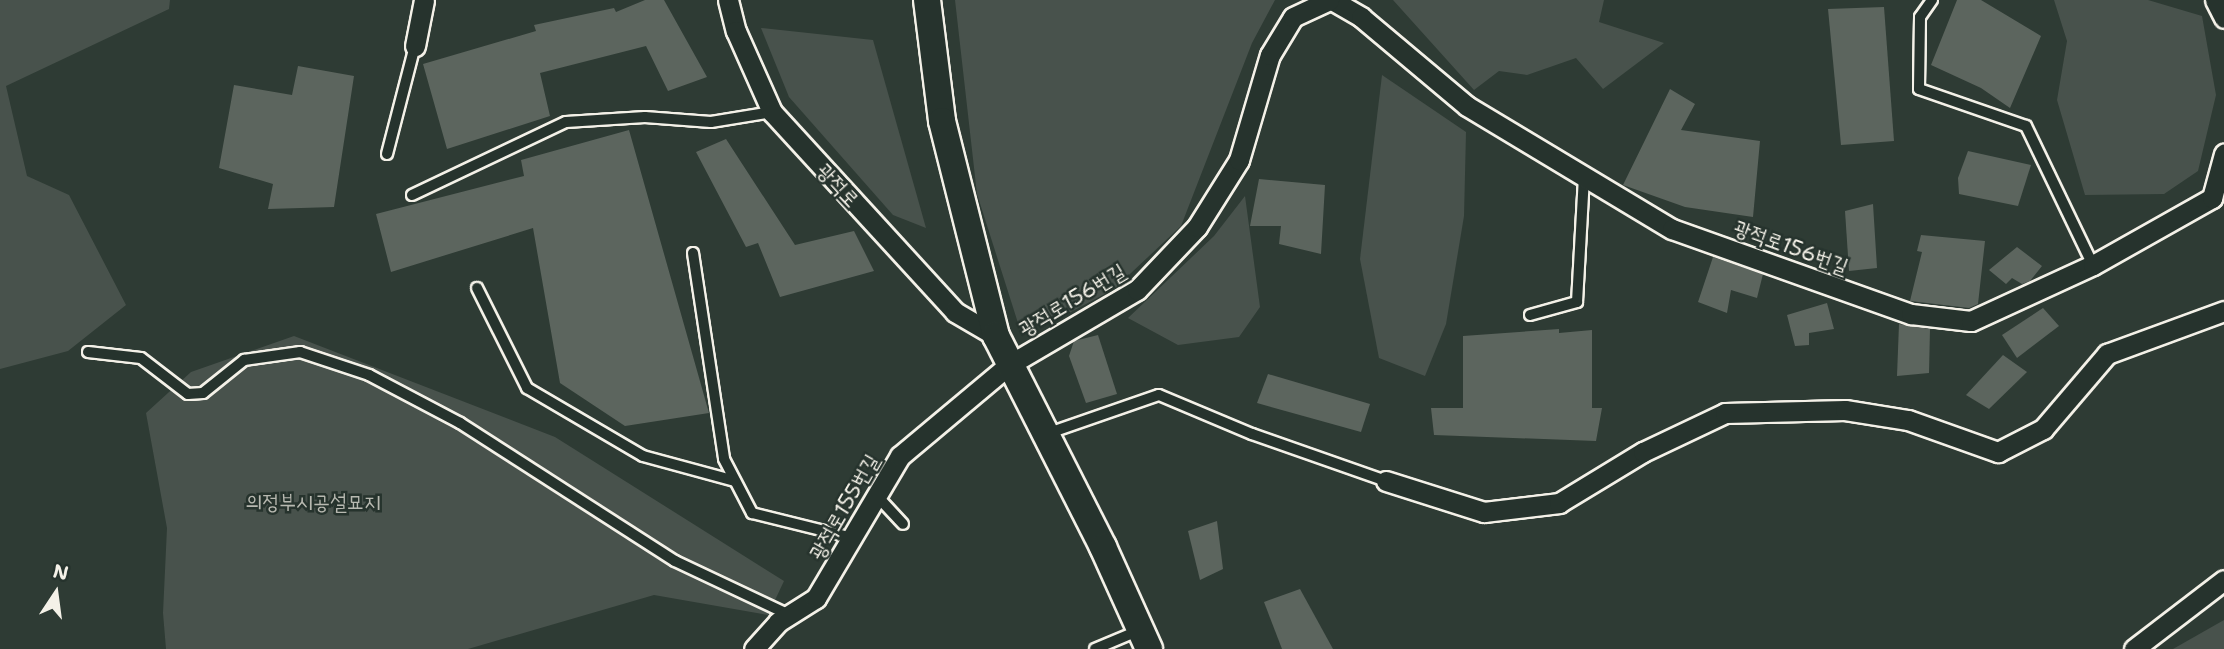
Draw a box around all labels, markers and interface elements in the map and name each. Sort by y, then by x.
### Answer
street label: 광적로 [811,158,865,212]
street label: 광적로156번길 [1730,215,1852,279]
street label: 광적로156번길 [1014,258,1130,342]
street label: 광적로155번길 [804,450,884,564]
park label: 의정부시공설묘지 [245,489,381,515]
north arrow [21,558,91,628]
text: N [51,558,71,586]

